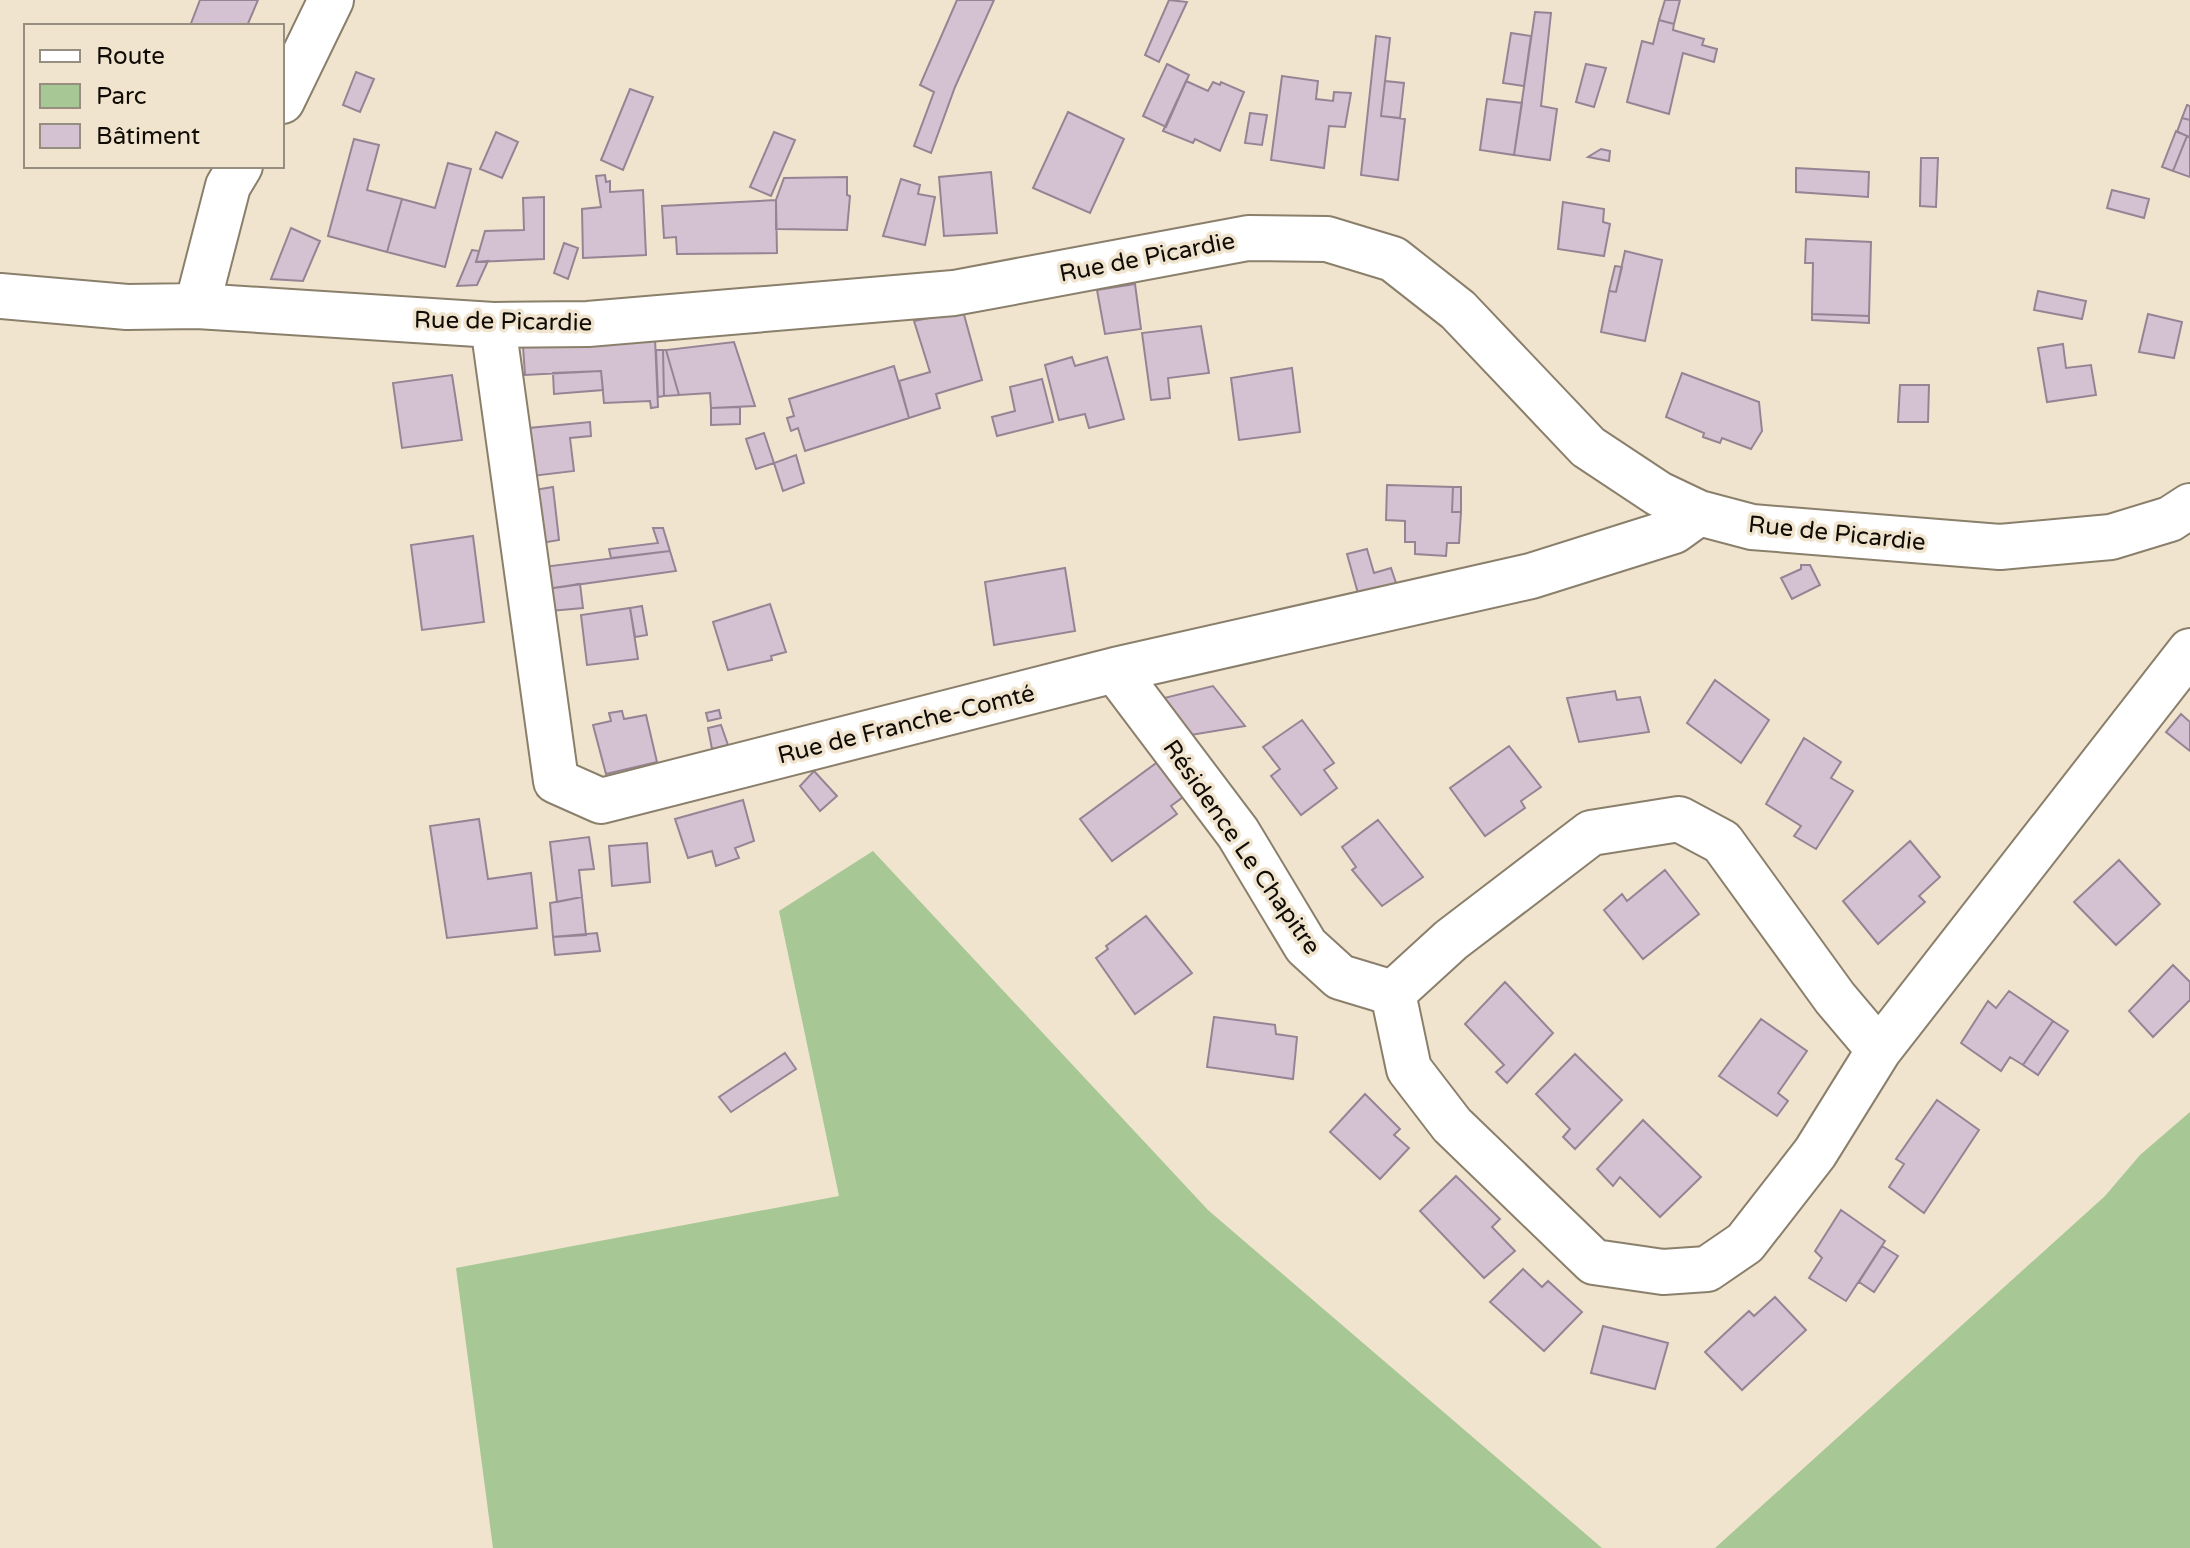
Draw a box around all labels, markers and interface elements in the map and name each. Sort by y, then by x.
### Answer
legend [24,24,284,168]
text: Route [96,42,165,71]
text: Parc [96,82,147,111]
text: Bâtiment [96,122,200,151]
street label: Rue de Picardie [1057,226,1237,289]
street label: Rue de Picardie [414,305,592,338]
street label: Rue de Picardie [1747,510,1927,557]
street label: Rue de Franche-Comté [775,679,1038,770]
street label: Résidence Le Chapitre [1157,734,1327,960]

